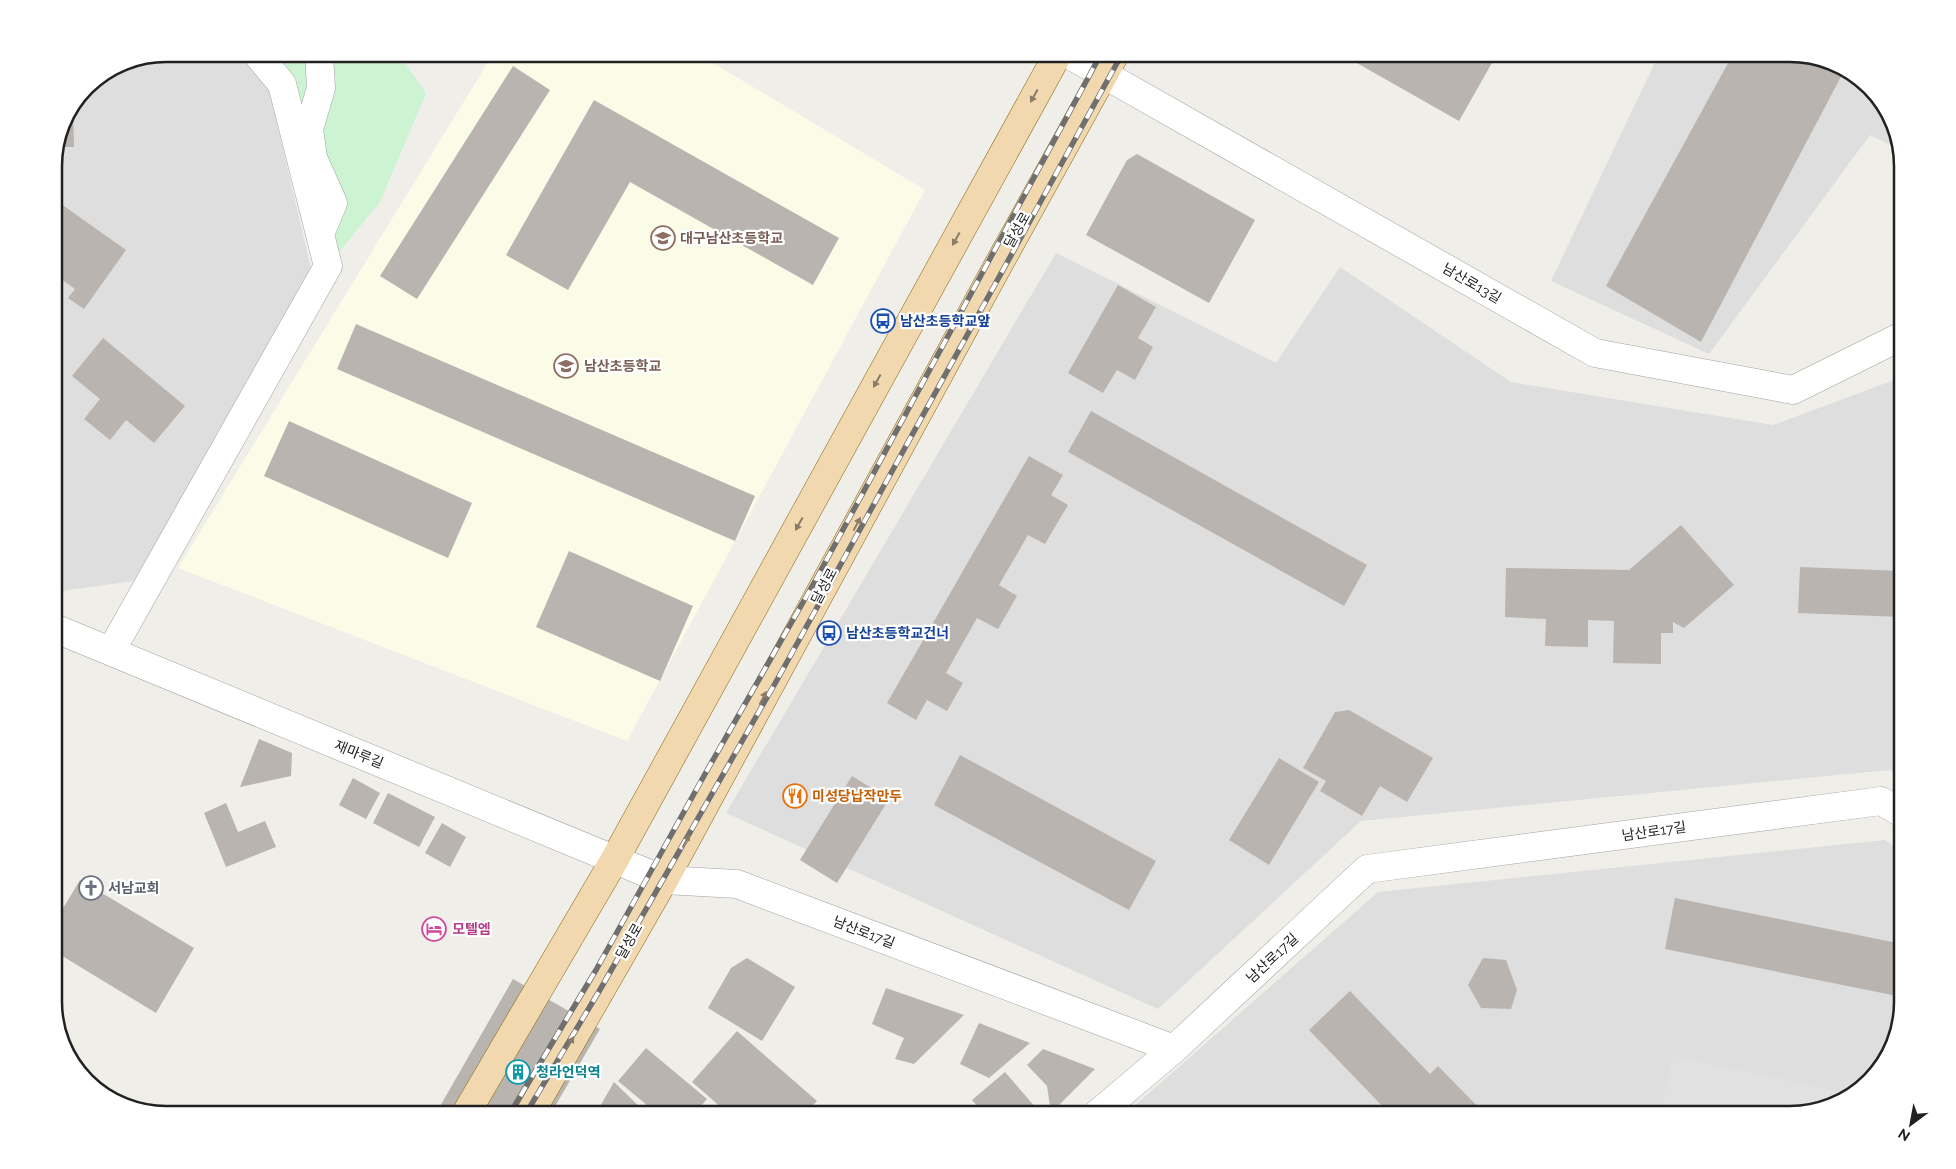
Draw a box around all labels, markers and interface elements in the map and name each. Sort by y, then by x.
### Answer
one-way arrow [1030,89,1038,104]
street label: 달성로 [1001,209,1033,251]
school or university icon: 대구남산초등학교 [650,225,676,251]
place label: 대구남산초등학교 [680,230,783,246]
one-way arrow [952,231,960,246]
street label: 남산로13길 [1440,260,1504,306]
bus stop icon: 남산초등학교앞 [870,308,896,334]
place label: 남산초등학교앞 [900,313,990,329]
school or university icon: 남산초등학교 [553,353,579,379]
place label: 남산초등학교 [584,358,661,374]
one-way arrow [873,375,882,388]
one-way arrow [795,516,803,531]
one-way arrow [853,517,861,532]
street label: 달성로 [808,565,840,607]
bus stop icon: 남산초등학교건너 [816,620,842,646]
place label: 남산초등학교건너 [846,625,949,641]
one-way arrow [759,691,767,705]
street label: 재마루길 [332,737,386,771]
restaurant icon: 미성당납작만두 [782,783,808,809]
place label: 미성당납작만두 [812,788,902,804]
street label: 남산로17길 [1621,819,1687,843]
one-way arrow [681,834,690,847]
church icon: 서남교회 [78,875,104,901]
place label: 서남교회 [108,880,160,896]
street label: 남산로17길 [831,913,897,951]
hotel icon: 모텔엠 [421,916,447,942]
street label: 달성로 [612,920,646,962]
place label: 모텔엠 [452,921,491,937]
street label: 남산로17길 [1243,930,1301,986]
one-way arrow [566,1036,575,1049]
building icon: 청라언덕역 [505,1059,531,1085]
place label: 청라언덕역 [536,1064,600,1080]
north arrow [1886,1099,1936,1149]
text: N [1895,1125,1913,1145]

